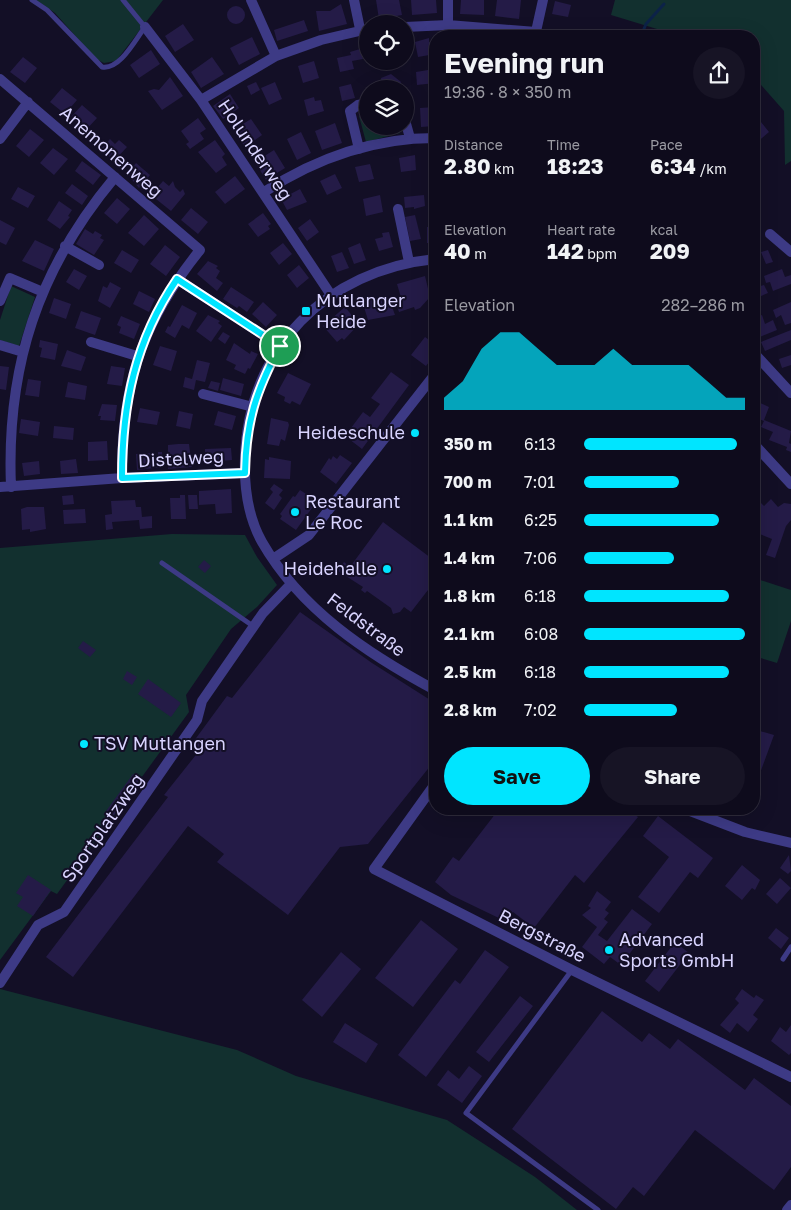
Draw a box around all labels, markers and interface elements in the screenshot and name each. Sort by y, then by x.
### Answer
map controls [359,15,414,135]
button: locate [359,15,414,70]
text: Evening run [444,46,604,79]
button: share [693,47,745,99]
button: layers [359,80,414,135]
text: 19:36 · 8 × 350 m [444,82,571,102]
street label: Holunderweg [214,95,298,204]
street label: Anemonenweg [56,101,167,202]
text: Distance [444,136,503,153]
text: Time [547,136,580,153]
text: Pace [650,136,683,153]
text: 2.80 [444,153,491,179]
text: 18:23 [547,153,604,179]
text: 6:34 [650,153,696,179]
text: km [491,160,514,177]
text: /km [696,160,727,177]
text: Elevation [444,221,506,238]
text: Heart rate [547,221,615,238]
text: kcal [650,221,678,238]
text: 40 [444,238,471,264]
text: 142 [547,238,584,264]
text: 209 [650,238,690,264]
text: m [471,245,487,262]
text: bpm [584,245,617,262]
place label: Mutlanger Heide [316,289,405,332]
text: Elevation [444,295,515,315]
text: 282–286 m [661,295,745,315]
marker: Mutlanger Heide [300,305,312,317]
pin [259,325,301,367]
icon: arrive [266,332,294,360]
place label: Heideschule [297,421,405,443]
marker: Heideschule [409,427,421,439]
text: 350 m [444,434,492,454]
text: 6:13 [524,434,556,454]
street label: Distelweg [137,445,225,471]
text: 700 m [444,472,492,492]
text: 7:01 [524,472,555,492]
place label: Restaurant Le Roc [305,490,400,533]
marker: Restaurant Le Roc [289,506,301,518]
text: 1.1 km [444,510,493,530]
text: 6:25 [524,510,557,530]
text: 1.4 km [444,548,495,568]
text: 7:06 [524,548,557,568]
place label: Heidehalle [284,557,377,579]
marker: Heidehalle [381,563,393,575]
text: 1.8 km [444,586,495,606]
text: 6:18 [524,586,556,606]
street label: Feldstraße [323,588,410,661]
text: 2.1 km [444,624,494,644]
text: 6:08 [524,624,558,644]
text: 2.5 km [444,662,496,682]
text: 6:18 [524,662,556,682]
text: 2.8 km [444,700,496,720]
text: 7:02 [524,700,556,720]
place label: TSV Mutlangen [94,732,226,754]
marker: TSV Mutlangen [78,738,90,750]
button: Save [444,747,590,805]
button: Share [600,747,745,805]
street label: Sportplatzweg [57,769,148,886]
street label: Bergstraße [495,904,590,966]
place label: Advanced Sports GmbH [619,928,734,971]
marker: Advanced Sports GmbH [603,944,615,956]

